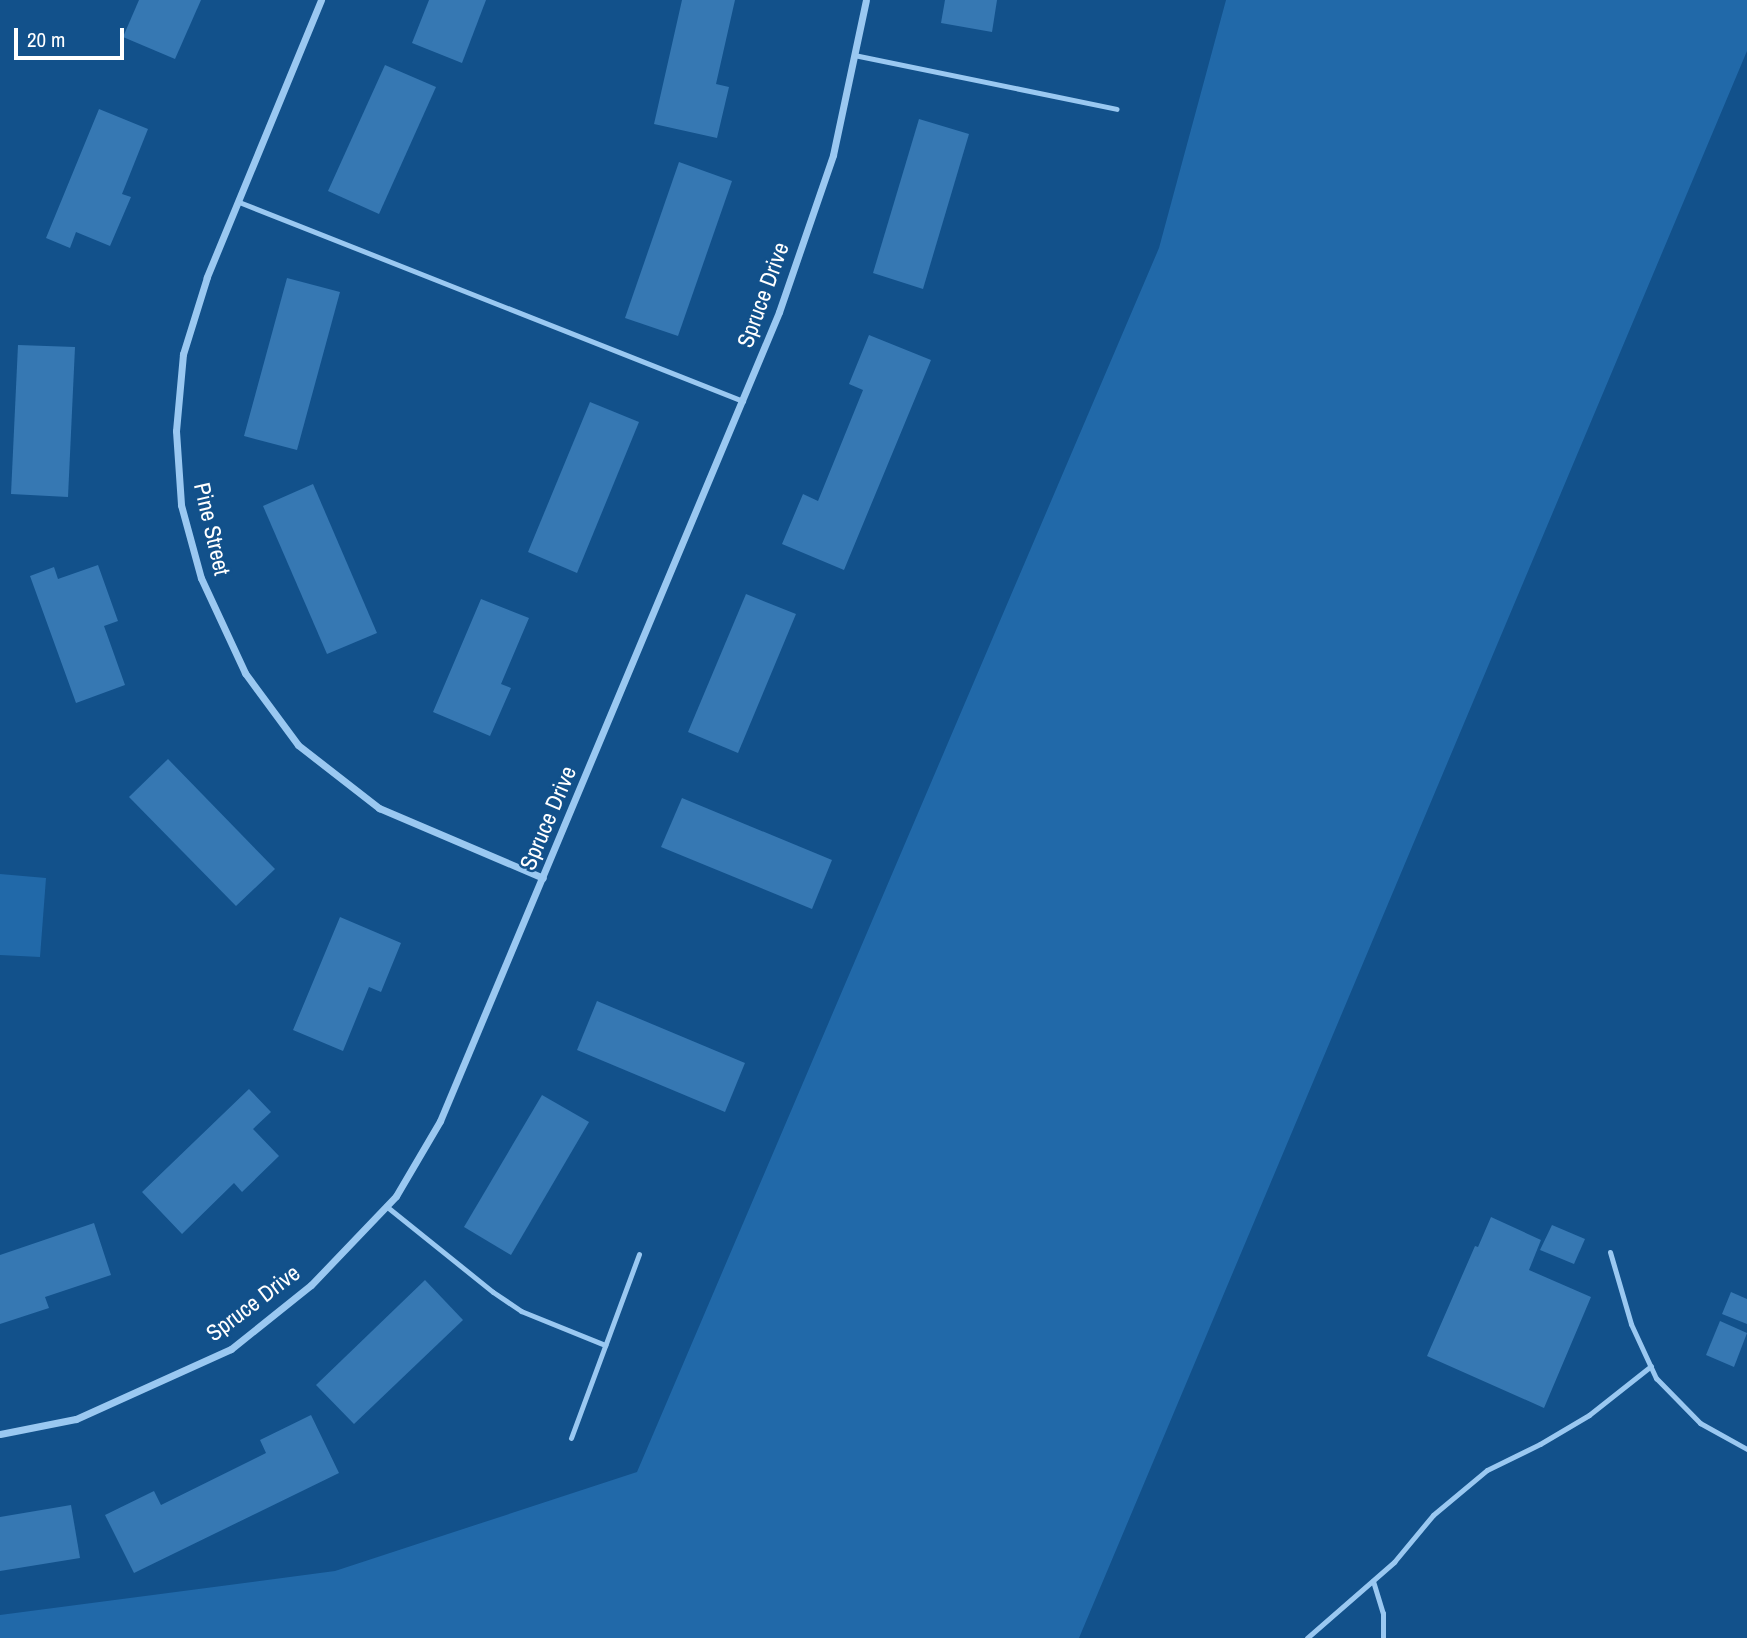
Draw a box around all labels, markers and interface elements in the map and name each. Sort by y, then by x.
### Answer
scale bar [18,14,128,58]
text: 20 m [27,25,65,54]
street label: Spruce Drive [731,239,795,351]
street label: Pine Street [188,480,236,578]
street label: Spruce Drive [514,762,582,874]
street label: Spruce Drive [201,1259,305,1347]

